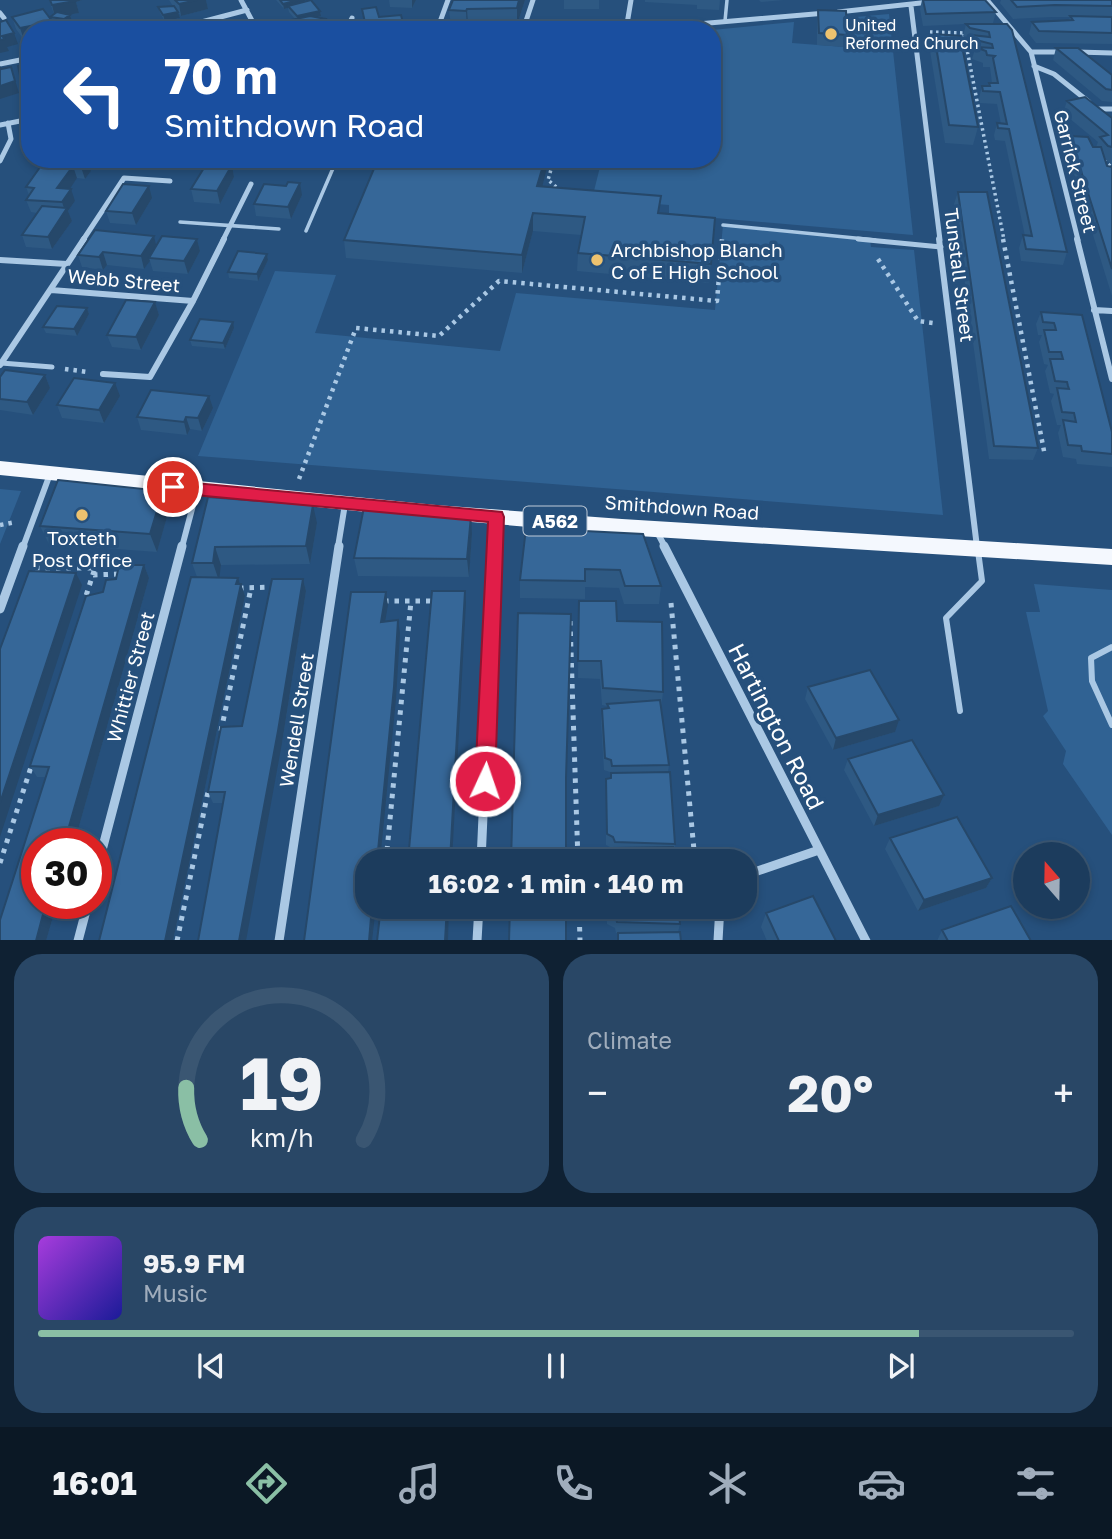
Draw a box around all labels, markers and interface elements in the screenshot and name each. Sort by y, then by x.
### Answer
place label: United Reformed Church [845,15,979,53]
marker: United Reformed Church [823,26,839,42]
text: 70 m [164,46,278,105]
icon: left [49,49,140,140]
text: Smithdown Road [164,106,424,144]
street label: Garrick Street [1050,107,1102,235]
street label: Tunstall Street [940,207,980,343]
place label: Archbishop Blanch C of E High School [611,238,783,283]
marker: Archbishop Blanch C of E High School [589,252,605,268]
street label: Webb Street [67,264,181,296]
pin [143,457,203,517]
icon: arrive [154,468,192,506]
street label: Smithdown Road [604,490,760,524]
road number: A562 [524,506,586,536]
marker: Toxteth Post Office [74,507,90,523]
place label: Toxteth Post Office [32,526,132,571]
street label: Whittier Street [101,609,159,745]
street label: Hartington Road [723,638,831,814]
street label: Wendell Street [274,651,318,789]
position arrow [448,744,522,818]
speed limit sign: 30 [21,828,112,919]
north arrow [1013,842,1090,919]
map controls [1013,842,1090,919]
text: 16:02 · 1 min · 140 m [429,868,683,899]
text: Climate [587,1026,672,1054]
text: 19 [240,1039,323,1126]
text: 20° [788,1061,873,1123]
text: − [587,1070,608,1115]
text: + [1053,1070,1074,1115]
text: km/h [250,1121,313,1152]
text: 95.9 FM [143,1248,245,1279]
text: Music [143,1279,208,1307]
icon: previous [192,1347,230,1385]
icon: pause [537,1347,575,1385]
icon: next [882,1347,920,1385]
icon: directions [242,1459,291,1508]
icon: music [395,1459,444,1508]
icon: phone [549,1459,598,1508]
icon: climate [703,1459,752,1508]
icon: car [857,1459,906,1508]
icon: filters [1011,1459,1060,1508]
text: 16:01 [52,1464,137,1502]

